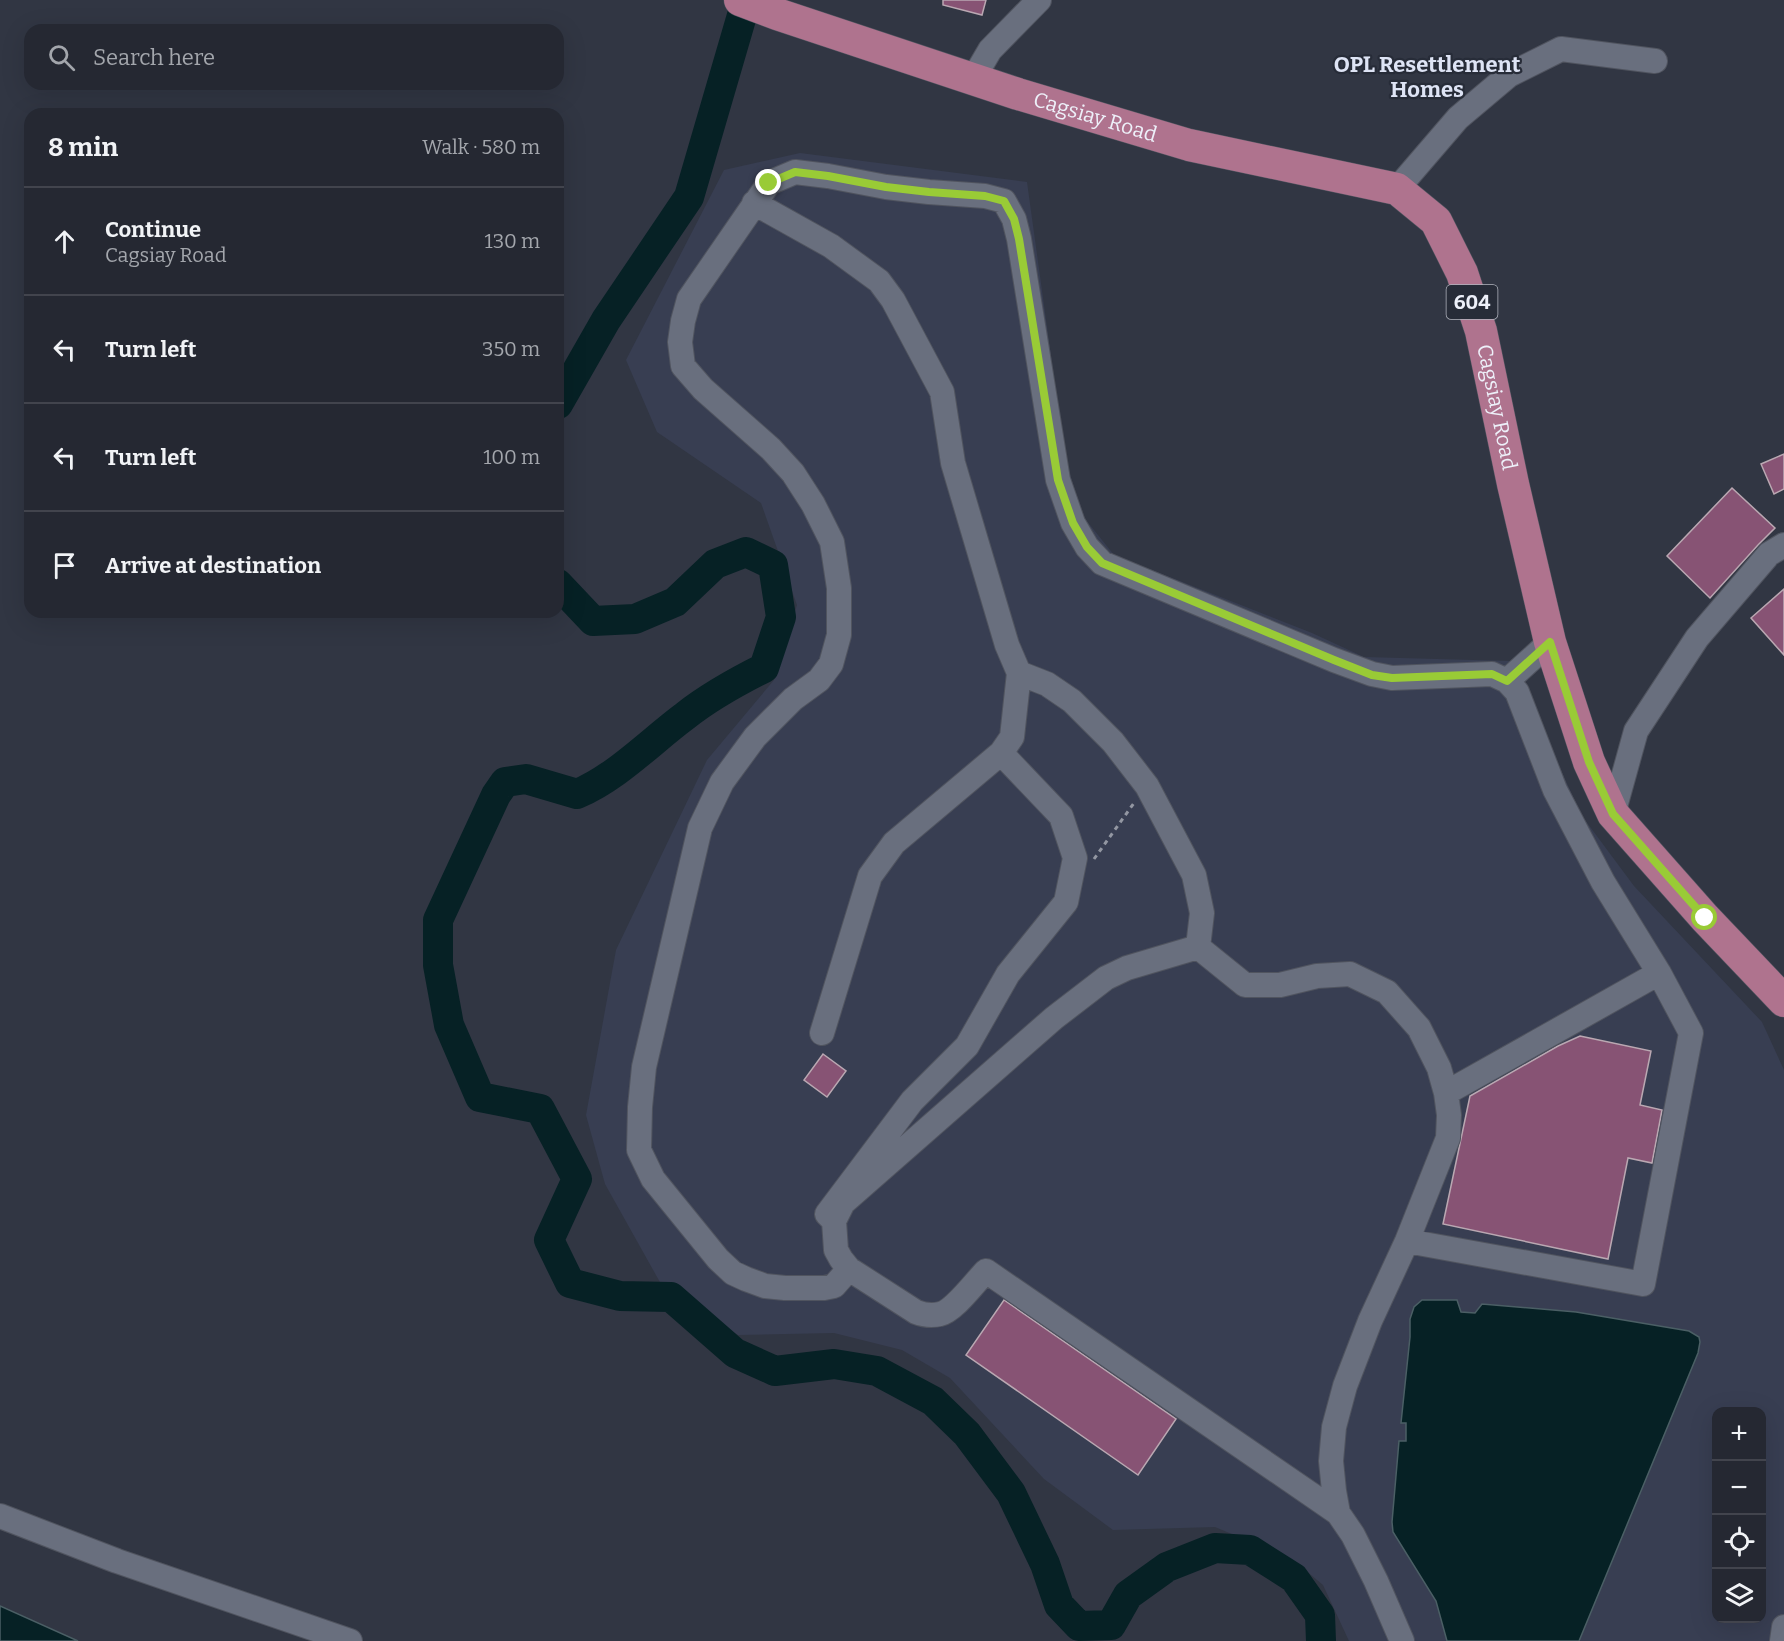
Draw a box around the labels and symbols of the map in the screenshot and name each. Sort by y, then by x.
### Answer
district label: OPL Resettlement Homes [1334,51,1521,103]
street label: Cagsiay Road [1030,86,1160,148]
route end [755,169,781,195]
road number: 604 [1446,285,1498,319]
street label: Cagsiay Road [1471,342,1523,472]
route start [1691,904,1717,930]

